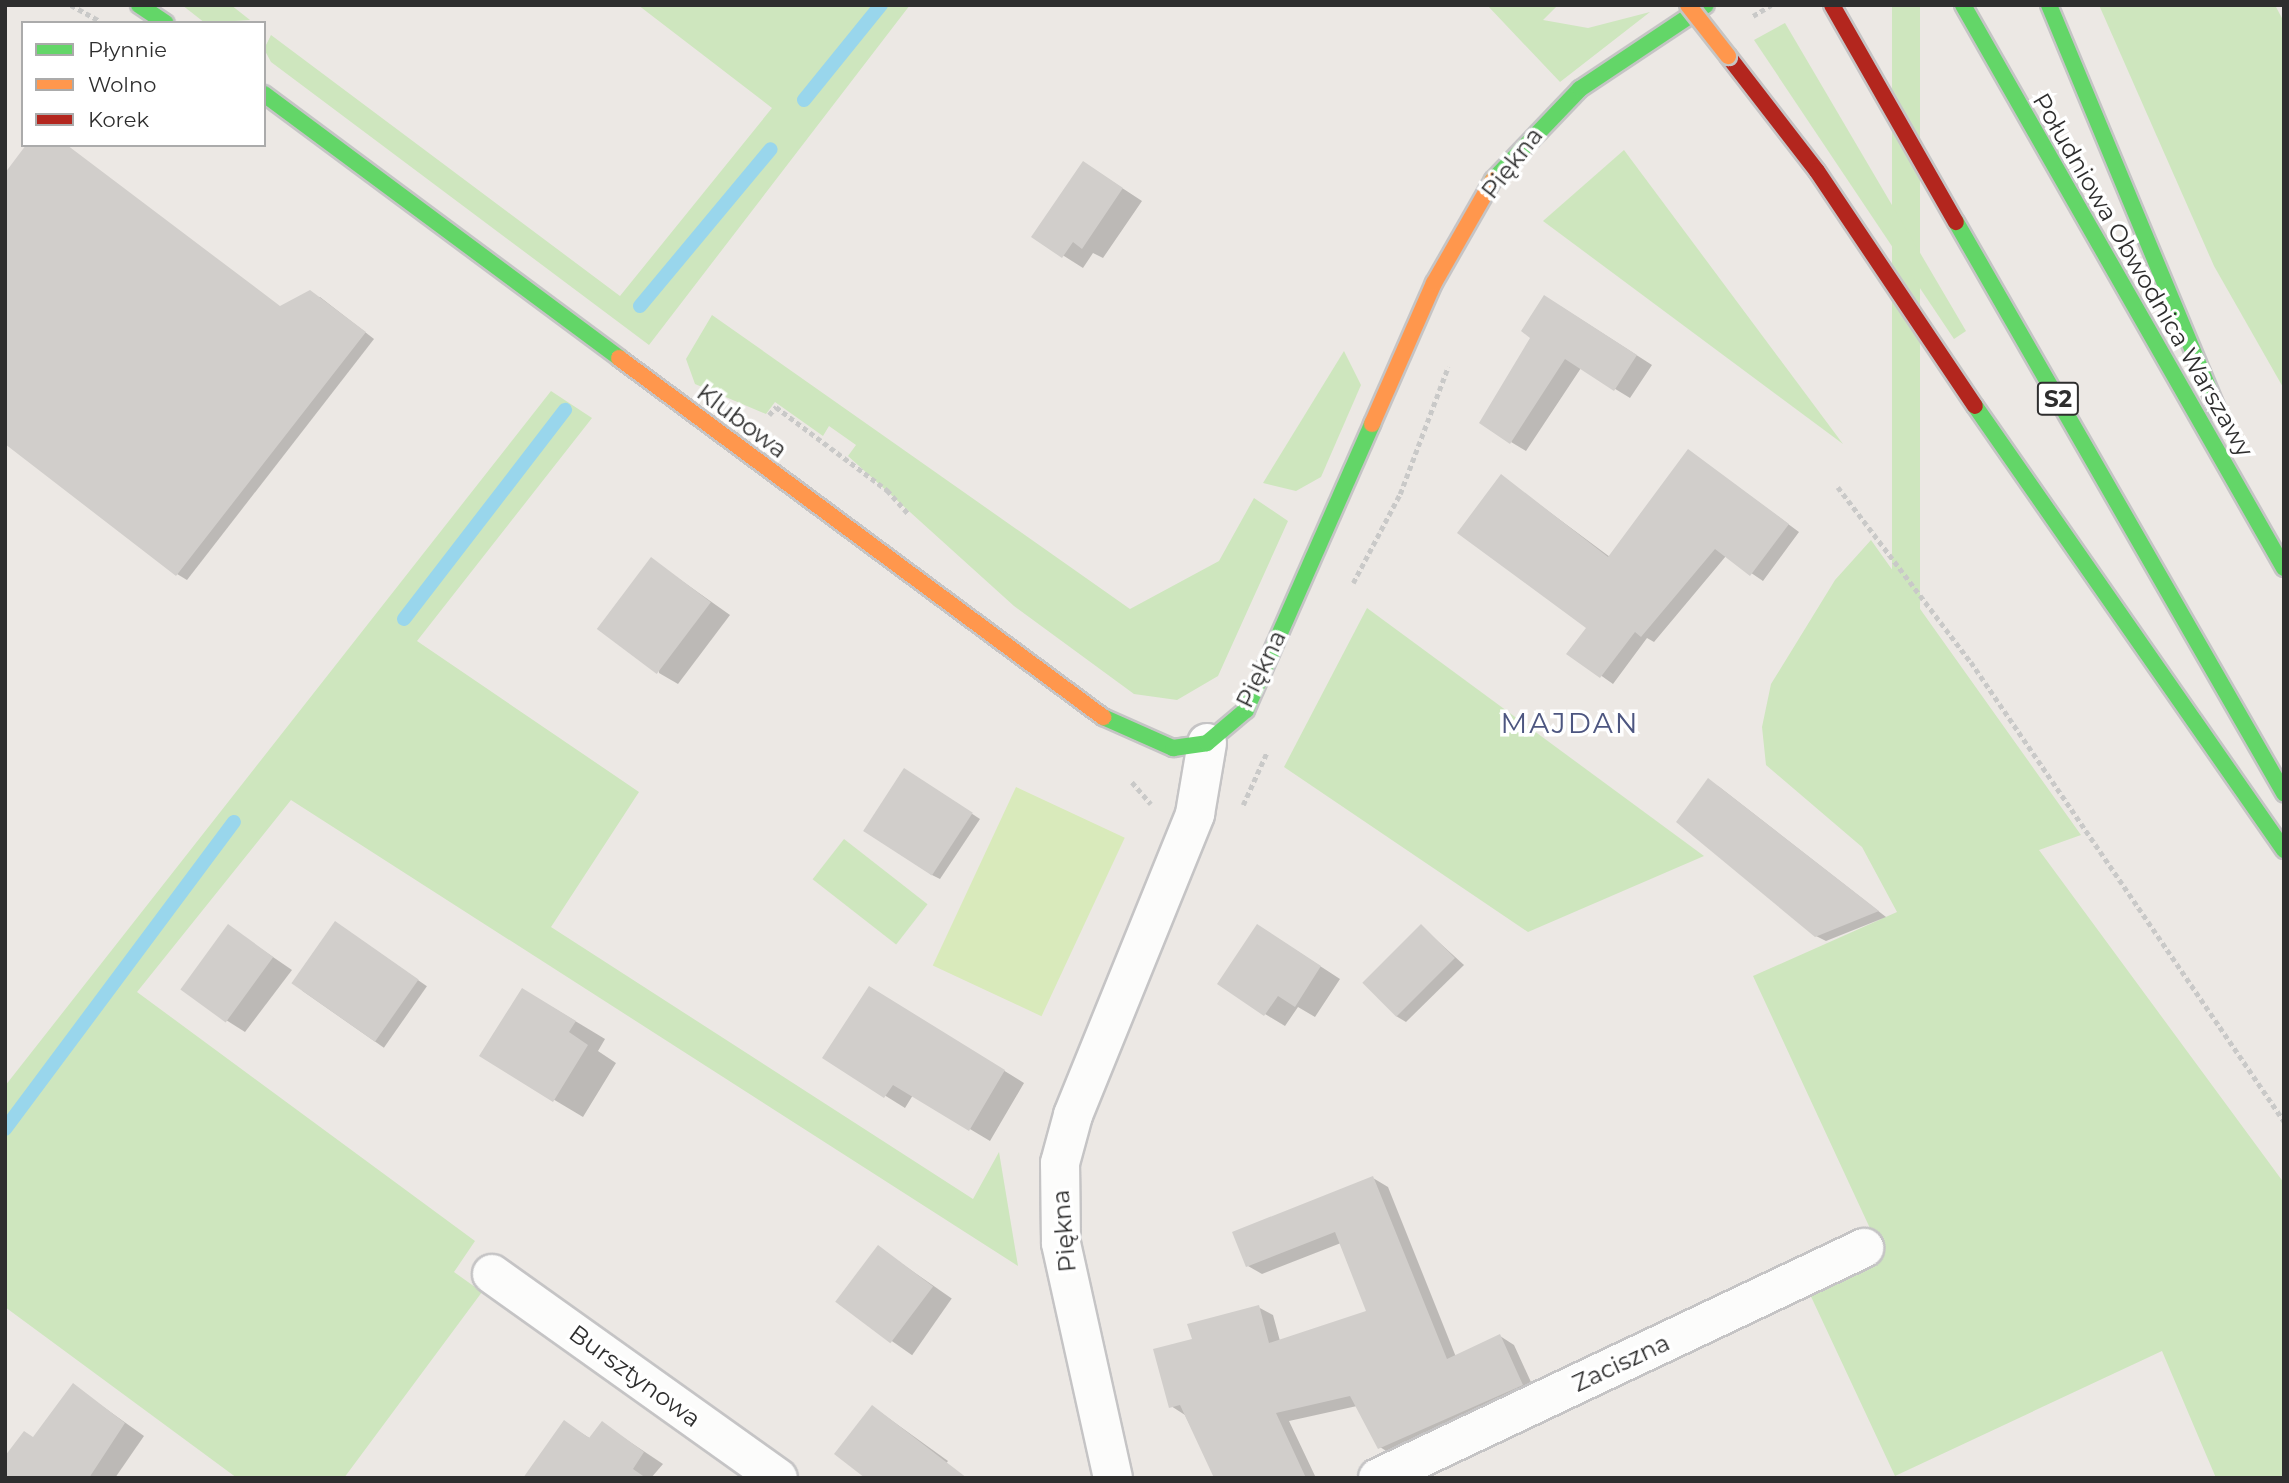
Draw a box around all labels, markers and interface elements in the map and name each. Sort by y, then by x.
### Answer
legend [21,21,266,147]
text: Płynnie [88,37,167,62]
text: Wolno [88,72,156,97]
street label: Południowa Obwodnica Warszawy [2027,88,2259,462]
text: Korek [88,107,149,132]
street label: Piękna [1475,122,1549,204]
street label: Klubowa [691,378,793,464]
road number: S2 [2035,380,2081,418]
street label: Piękna [1230,626,1292,712]
district label: MAJDAN [1501,706,1639,740]
street label: Piękna [1046,1189,1082,1273]
street label: Bursztynowa [564,1319,706,1433]
street label: Zaciszna [1568,1328,1674,1398]

